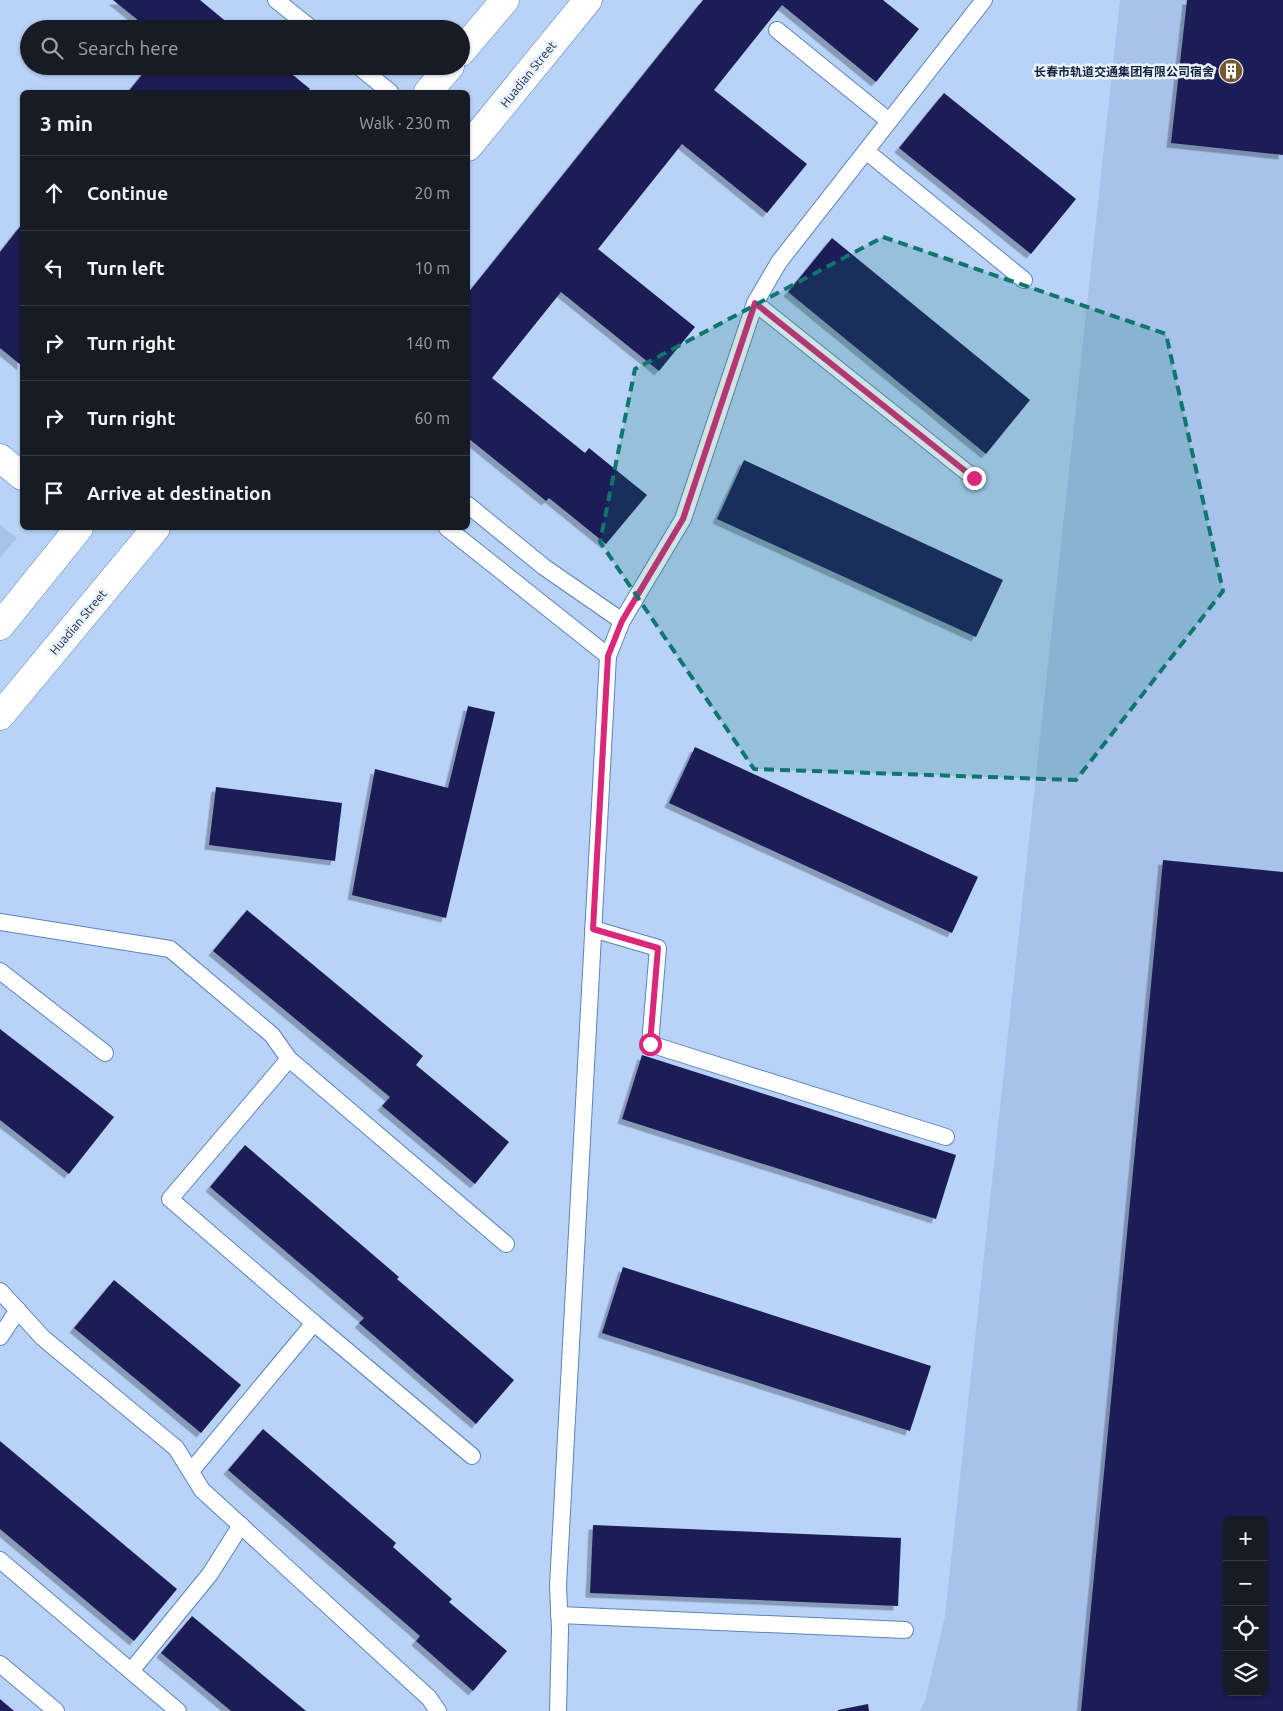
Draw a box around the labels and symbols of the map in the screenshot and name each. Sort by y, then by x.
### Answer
street label: Huadian Street [498,38,559,109]
building icon: 长春市轨道交通集团有限公司宿舍 [1218,58,1244,84]
place label: 长春市轨道交通集团有限公司宿舍 [1034,65,1214,78]
route end [963,467,986,490]
street label: Huadian Street [47,587,109,657]
route start [639,1033,662,1056]

